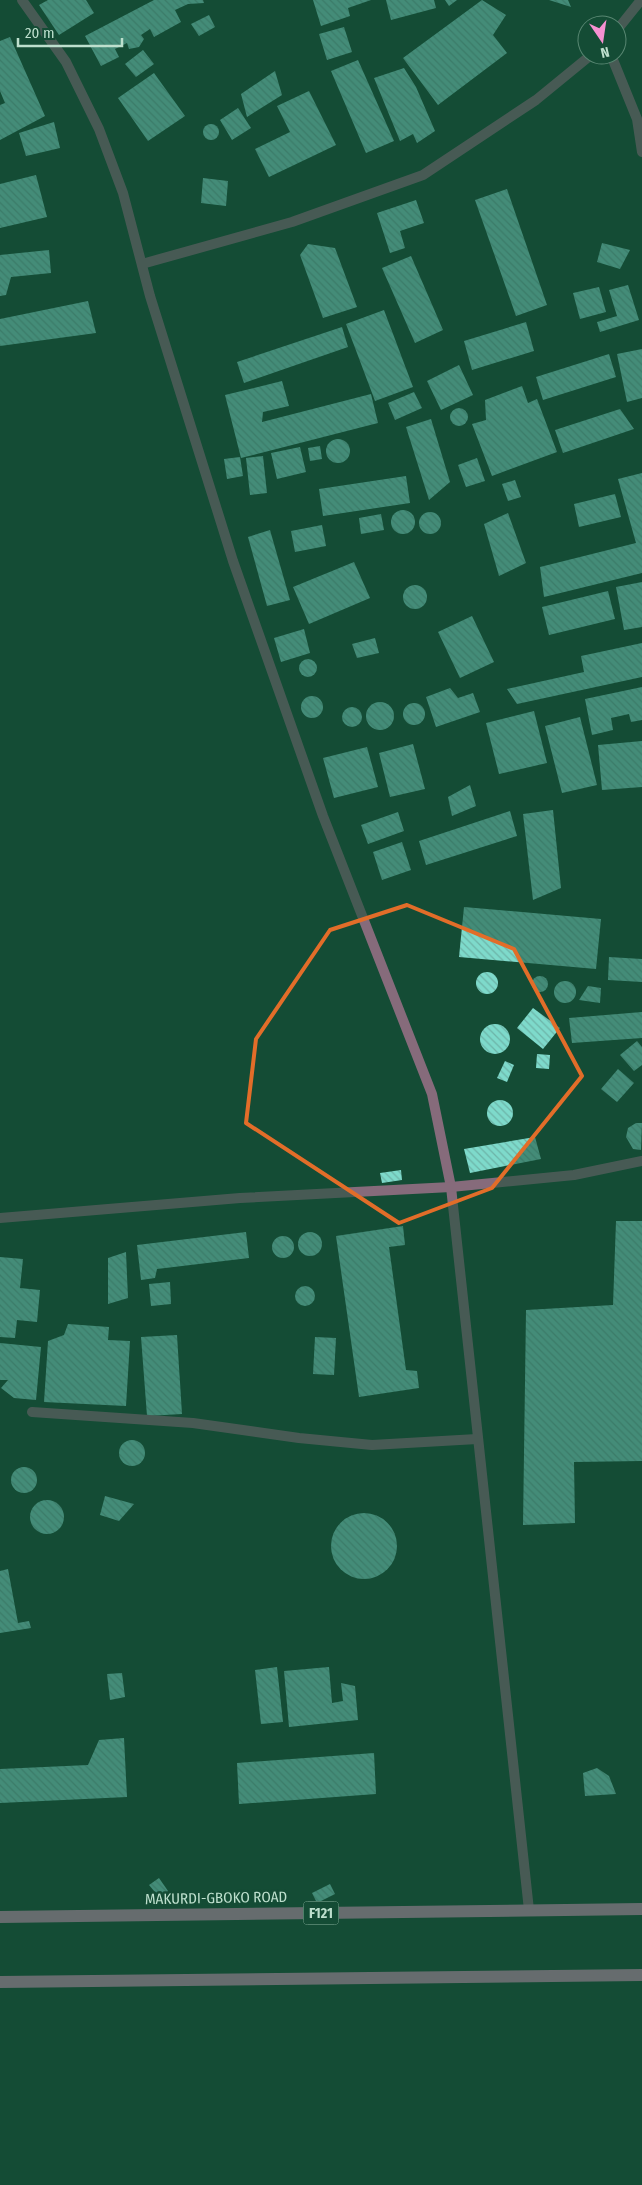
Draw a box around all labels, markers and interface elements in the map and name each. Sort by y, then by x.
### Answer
scale bar [18,15,121,47]
north arrow [577,15,627,65]
text: 20 m [25,24,55,42]
text: N [599,43,611,61]
street label: MAKURDI-GBOKO ROAD [145,1888,287,1908]
road number: F121 [304,1902,338,1925]

